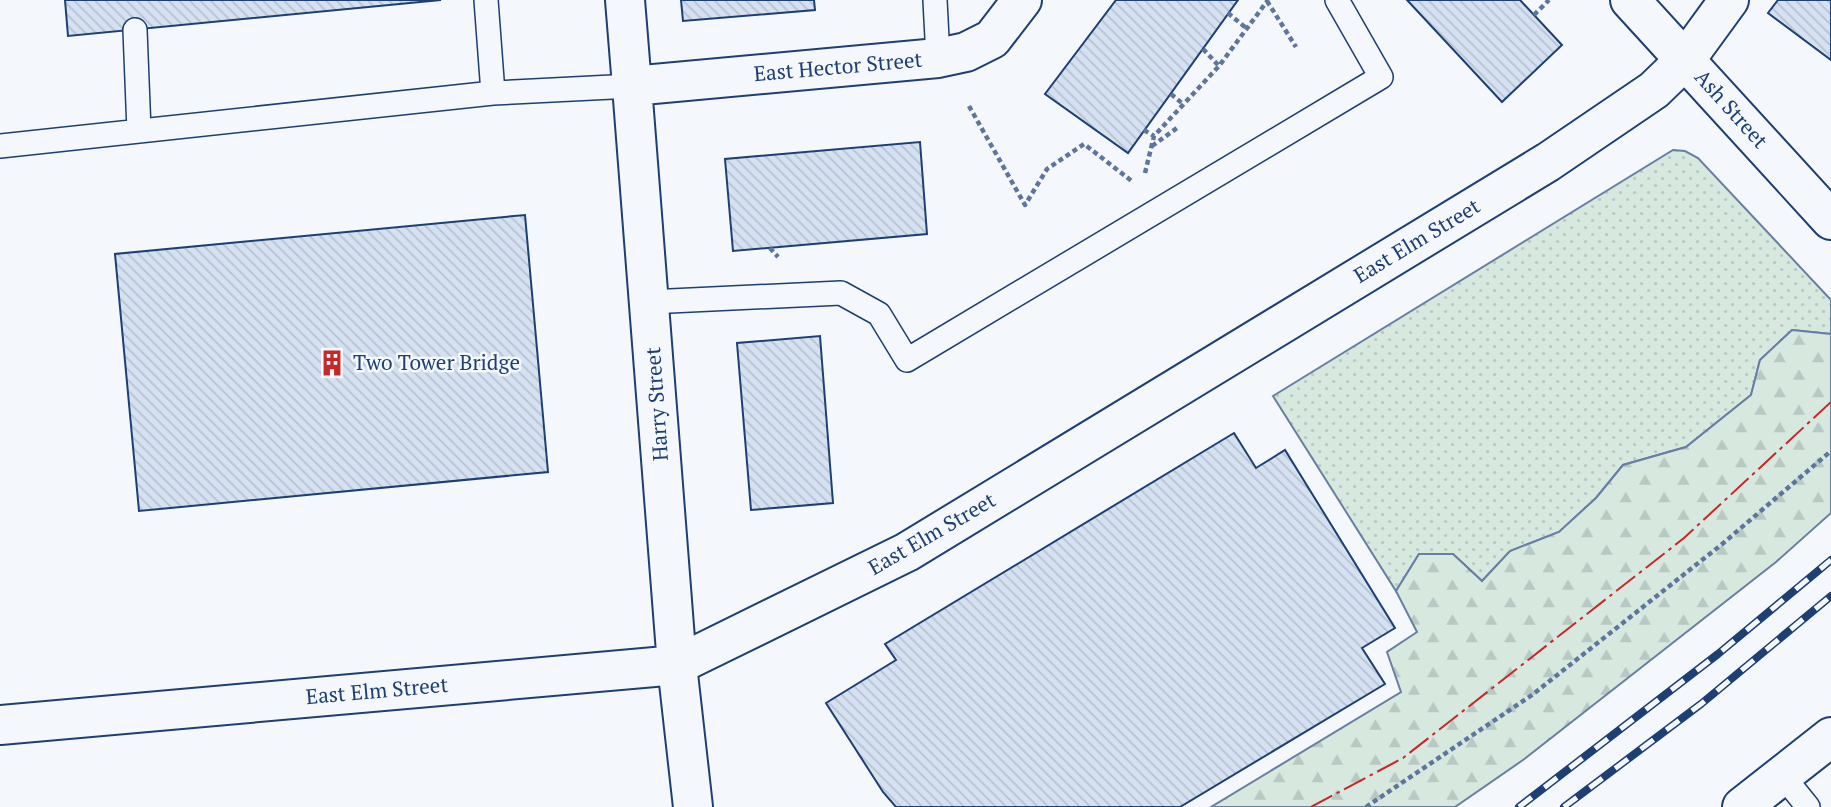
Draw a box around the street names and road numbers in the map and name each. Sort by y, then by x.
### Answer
street label: East Hector Street [752,45,924,87]
street label: Ash Street [1689,63,1775,154]
street label: East Elm Street [1348,191,1485,289]
street label: Harry Street [638,346,674,462]
street label: East Elm Street [863,485,1000,581]
street label: East Elm Street [305,670,449,710]

